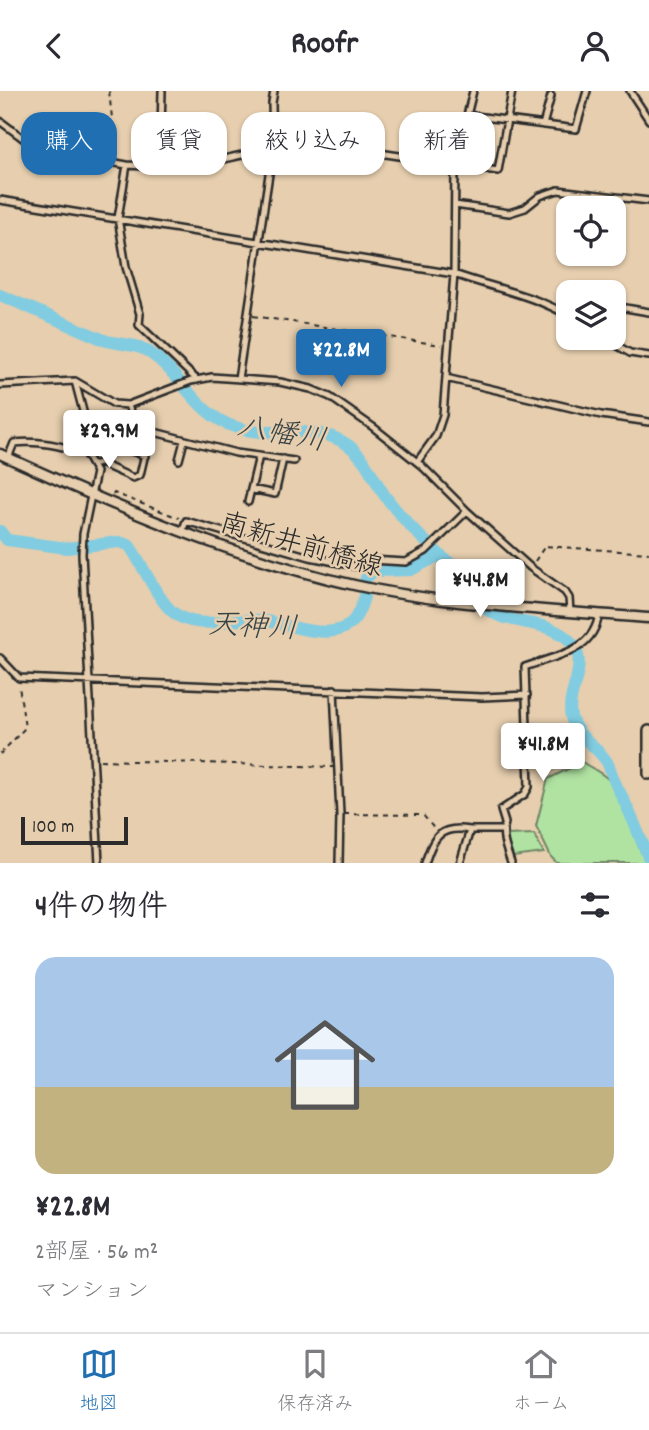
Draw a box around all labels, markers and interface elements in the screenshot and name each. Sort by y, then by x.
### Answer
text: Roofr [291,23,358,69]
icon: back [35,27,73,65]
icon: person [576,27,614,65]
chip: 購入 [21,112,117,175]
chip: 賃貸 [131,112,227,175]
chip: 絞り込み [241,112,385,175]
chip: 新着 [399,112,495,175]
map controls [556,196,626,350]
button: locate [556,196,626,266]
button: layers [556,280,626,350]
pin: ¥22.8M [284,329,398,389]
text: ¥22.8M [312,335,370,368]
water label: 八幡川 [233,407,329,465]
pin: ¥29.9M [52,411,166,470]
text: ¥29.9M [79,416,139,449]
street label: 南新井前橋線 [214,505,387,590]
pin: ¥44.8M [423,559,537,619]
text: ¥44.8M [452,565,508,598]
water label: 天神川 [207,606,299,653]
pin: ¥41.8M [486,723,600,783]
text: ¥41.8M [517,729,569,762]
scale bar [21,814,128,846]
text: 100 m [32,815,74,842]
icon: filters [576,886,614,924]
text: 4件の物件 [35,888,167,931]
icon: home [262,1002,388,1128]
text: ¥22.8M [35,1188,110,1231]
text: 2部屋 · 56 m² [35,1237,158,1270]
text: マンション [35,1276,149,1309]
tab: 地図 [80,1345,118,1419]
tab: 保存済み [277,1345,353,1419]
tab: ホーム [513,1345,569,1419]

